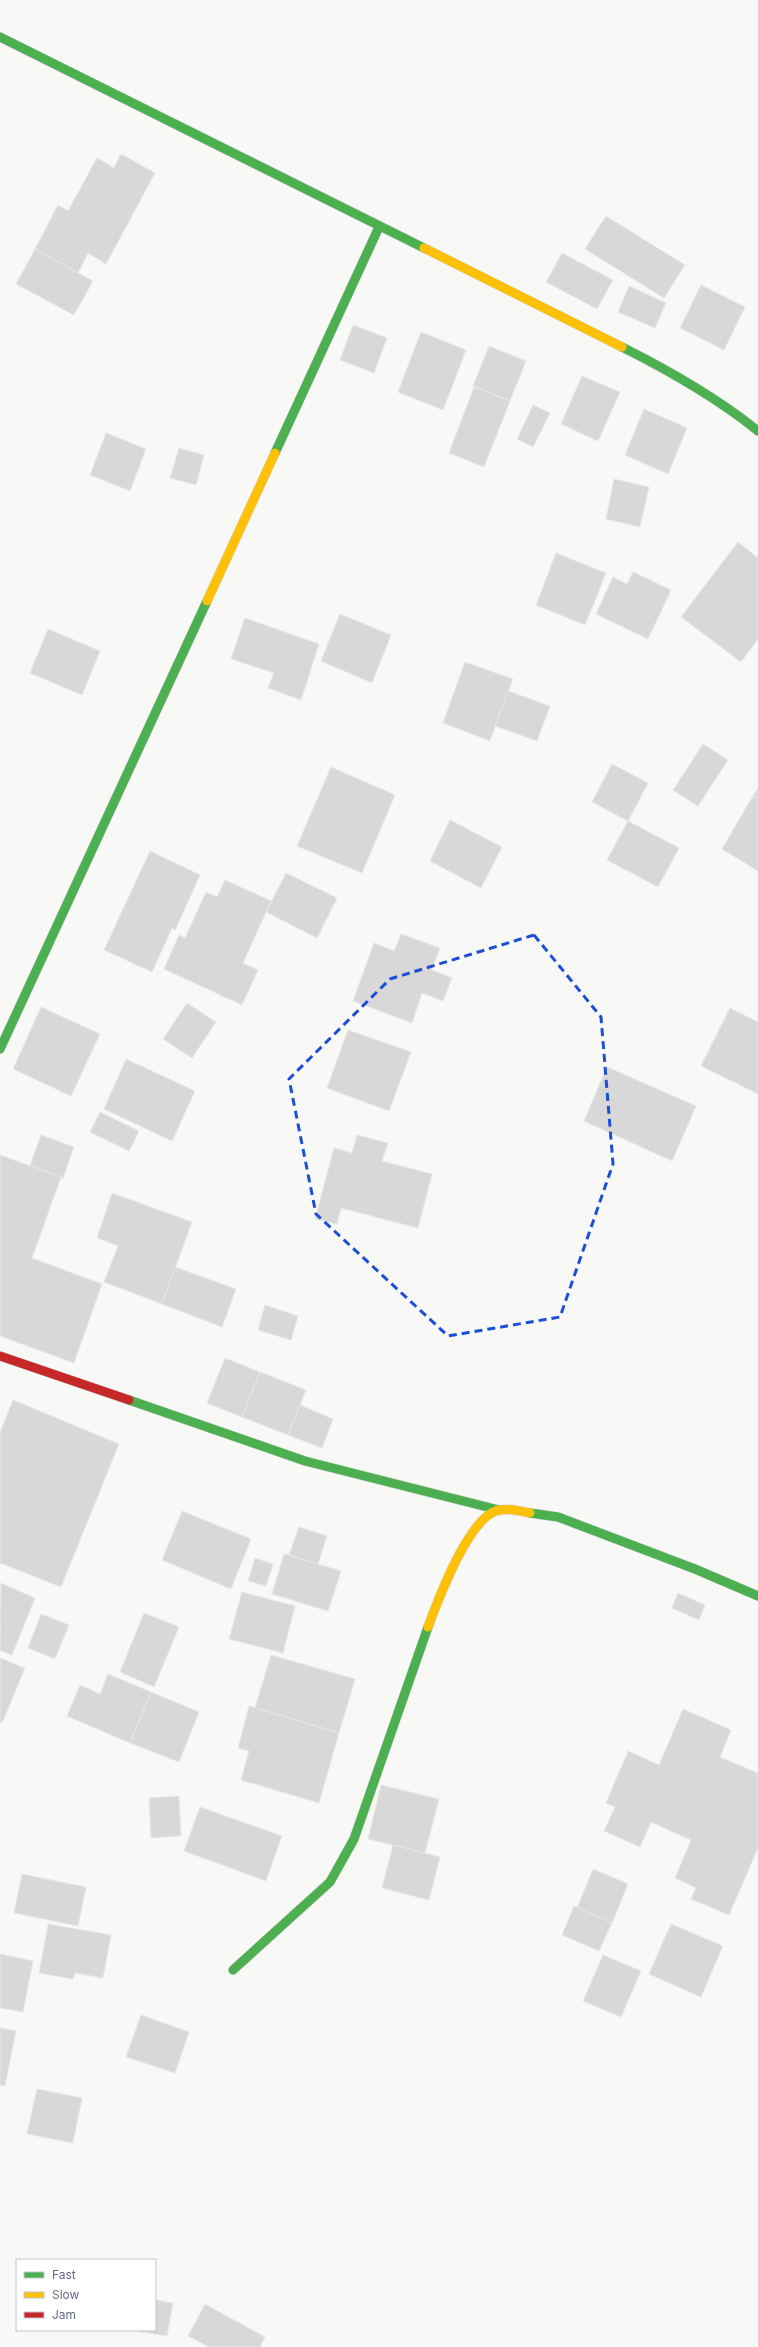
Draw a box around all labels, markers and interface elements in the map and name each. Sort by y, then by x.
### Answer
legend [16,2259,156,2331]
text: Fast [52,2267,76,2282]
text: Slow [52,2287,80,2302]
text: Jam [52,2307,76,2322]

